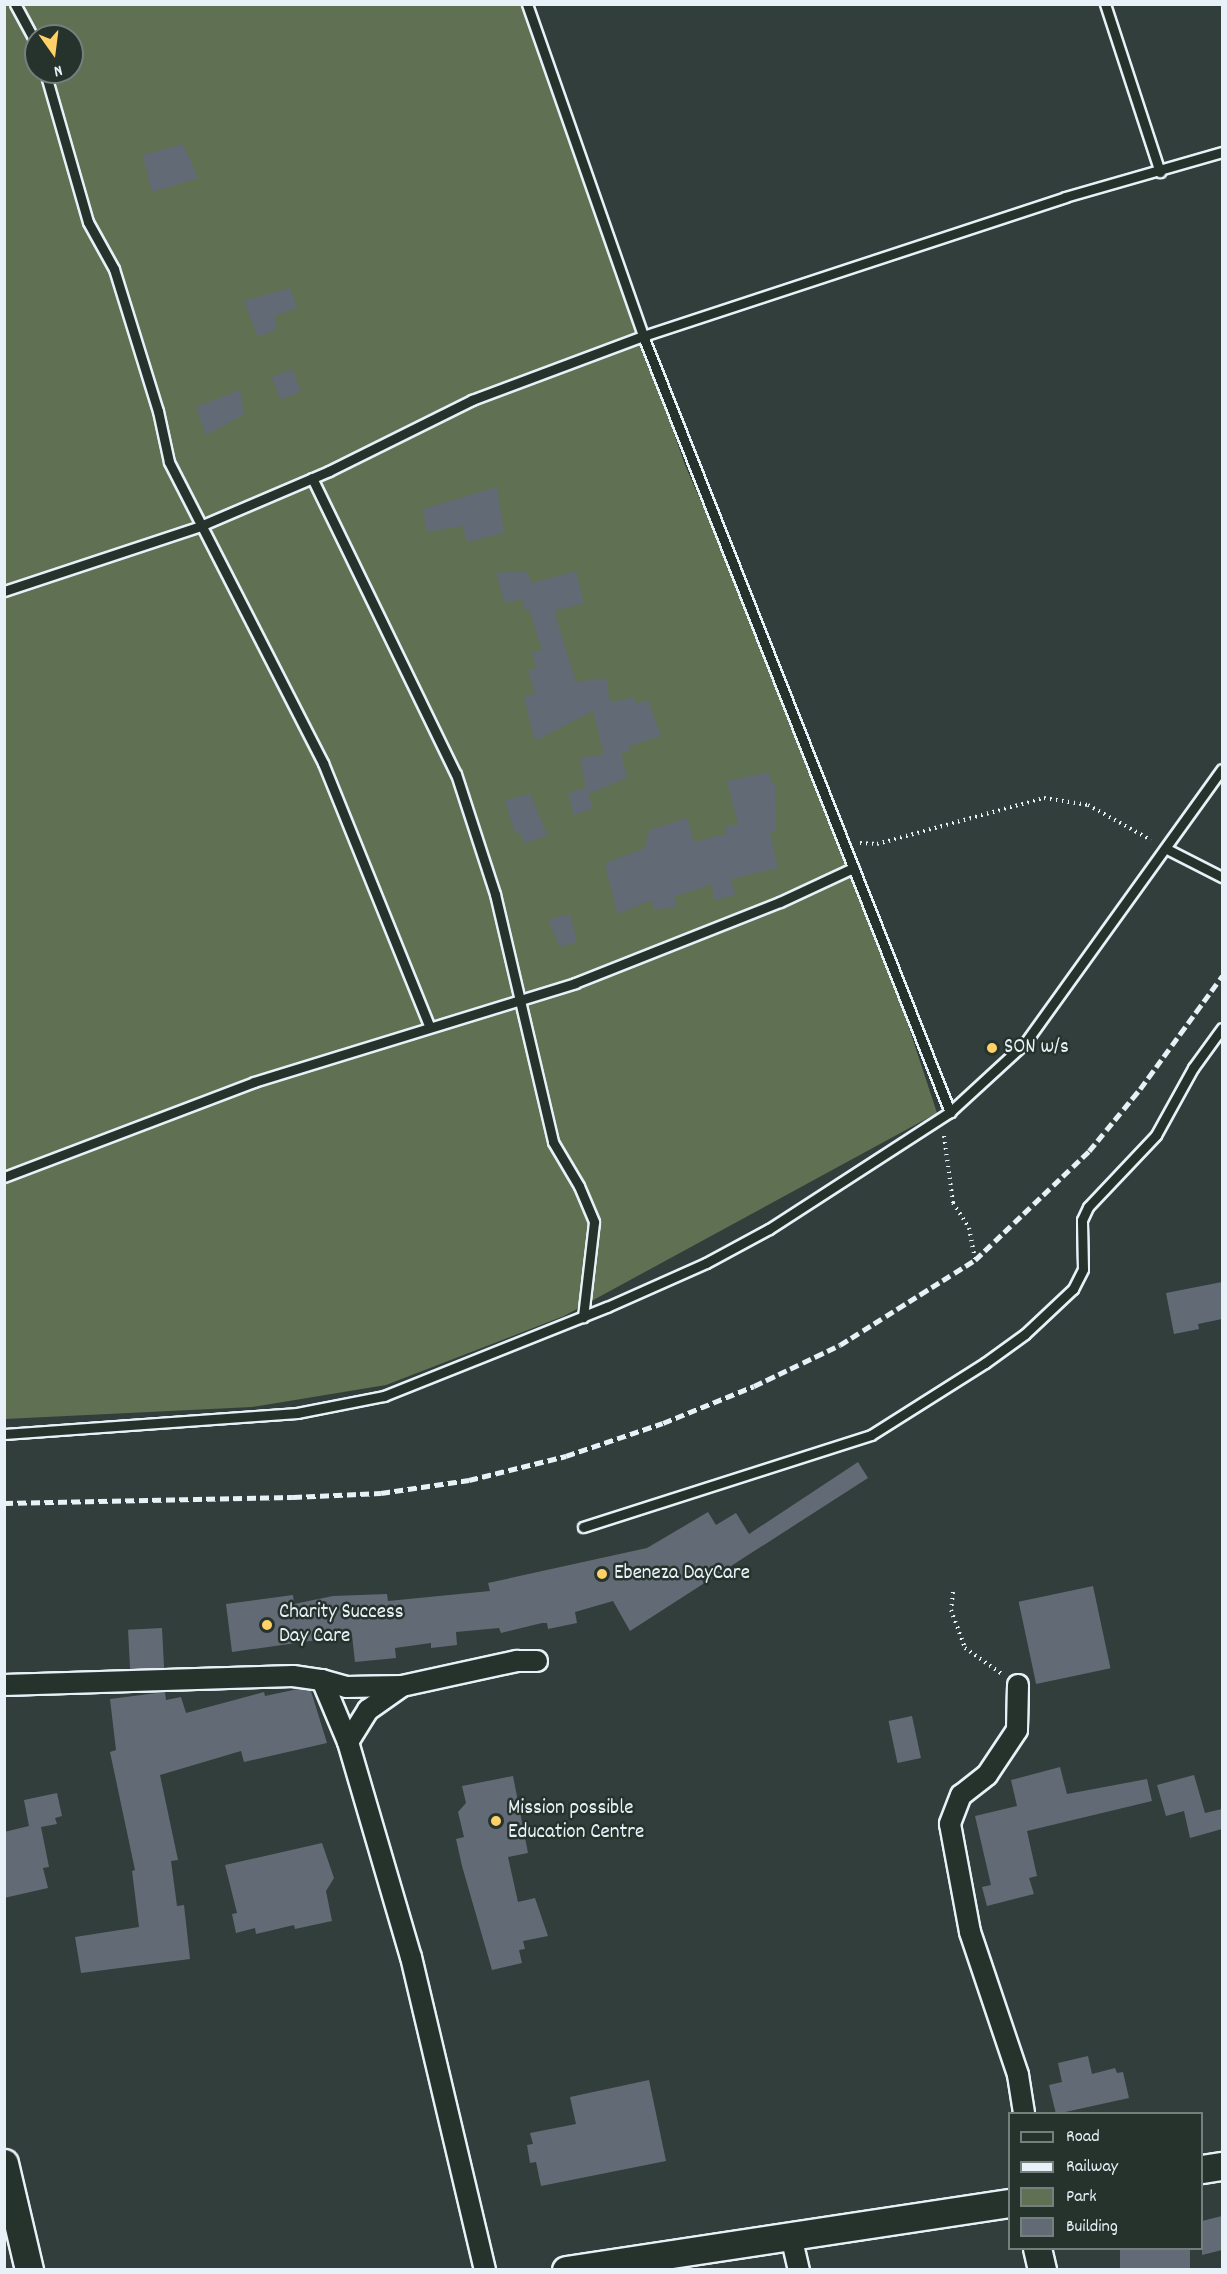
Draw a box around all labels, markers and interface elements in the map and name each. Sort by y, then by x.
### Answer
north arrow [24,24,84,84]
text: N [51,58,65,82]
place label: SON w/s [1004,1035,1069,1061]
marker: SON w/s [985,1041,999,1055]
place label: Ebeneza DayCare [614,1561,750,1587]
marker: Ebeneza DayCare [595,1567,609,1581]
place label: Charity Success Day Care [279,1600,404,1650]
marker: Charity Success Day Care [260,1618,274,1632]
place label: Mission possible Education Centre [508,1796,644,1846]
marker: Mission possible Education Centre [489,1814,503,1828]
legend [1008,2112,1203,2250]
text: Road [1066,2125,1100,2150]
text: Railway [1066,2155,1118,2180]
text: Park [1066,2185,1097,2210]
text: Building [1066,2215,1118,2240]

